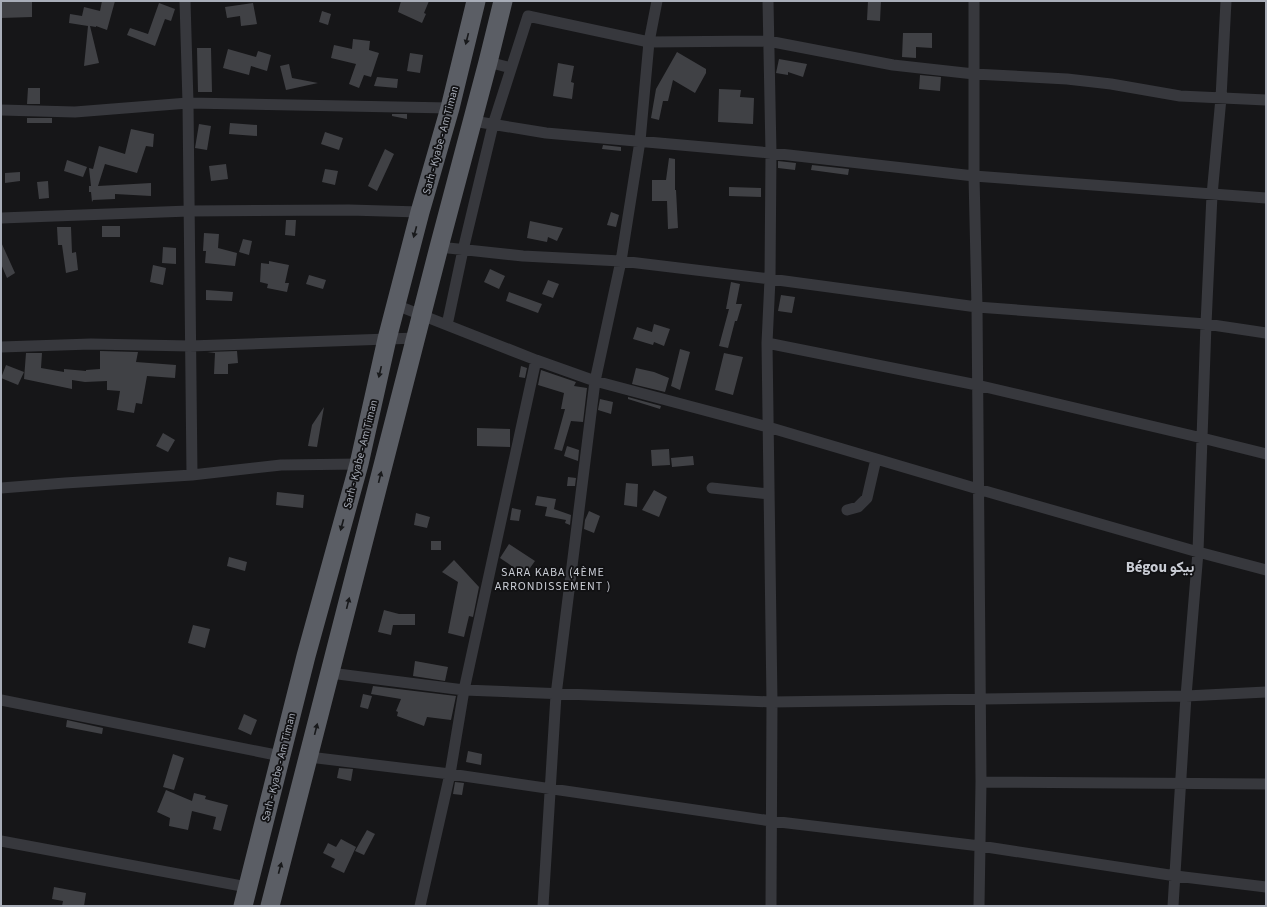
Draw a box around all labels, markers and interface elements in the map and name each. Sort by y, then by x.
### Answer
one-way arrow [463,33,469,45]
street label: Sarh - Kyabe - Am Timan [419,84,462,196]
one-way arrow [412,226,418,238]
one-way arrow [376,365,382,378]
street label: Sarh - Kyabe - Am Timan [340,398,381,510]
one-way arrow [378,471,384,483]
one-way arrow [339,519,345,531]
district label: Bégou بيكو [1126,557,1194,578]
district label: SARA KABA (4ÈME ARRONDISSEMENT ) [495,564,611,595]
one-way arrow [345,597,351,609]
street label: Sarh - Kyabe - Am Timan [258,711,299,823]
one-way arrow [313,723,319,735]
one-way arrow [277,862,283,874]

